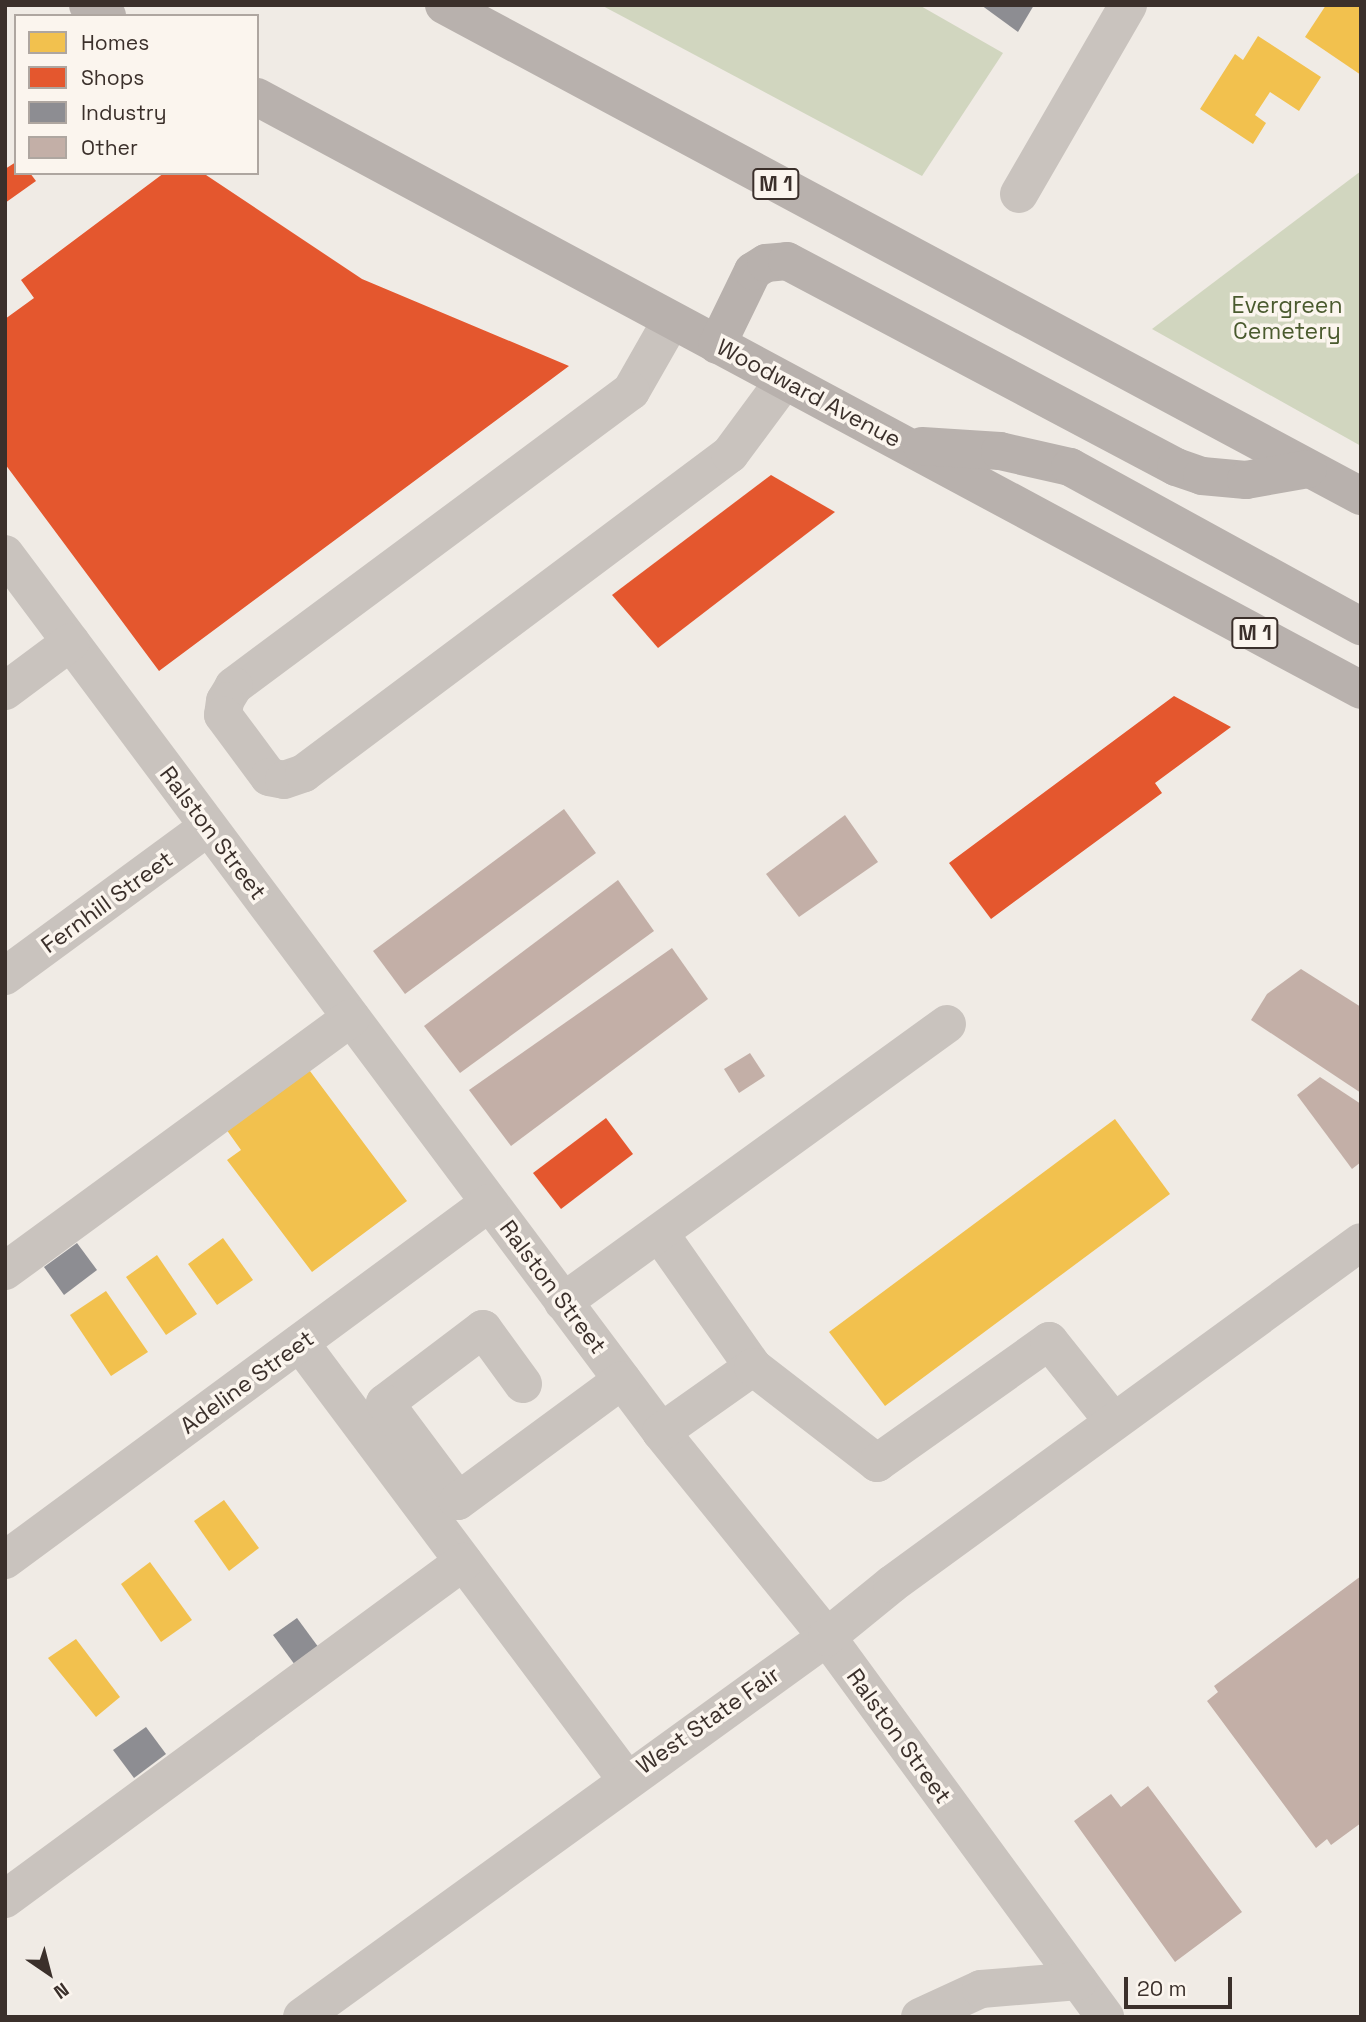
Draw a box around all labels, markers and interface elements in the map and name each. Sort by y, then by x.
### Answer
legend [14,14,259,175]
text: Homes [81,29,149,56]
text: Shops [81,64,144,91]
text: Industry [81,99,167,126]
text: Other [81,134,138,161]
road number: M 1 [752,166,800,202]
park label: Evergreen Cemetery [1231,291,1343,345]
street label: Woodward Avenue [712,333,906,453]
road number: M 1 [1230,616,1280,650]
street label: Ralston Street [154,761,272,905]
street label: Fernhill Street [36,845,178,959]
street label: Ralston Street [494,1215,612,1359]
street label: Adeline Street [175,1324,319,1440]
street label: West State Fair [631,1660,785,1780]
street label: Ralston Street [841,1663,957,1809]
north arrow [14,1938,84,2008]
scale bar [1128,1962,1236,2006]
text: 20 m [1137,1975,1187,2002]
text: N [49,1977,74,2004]

